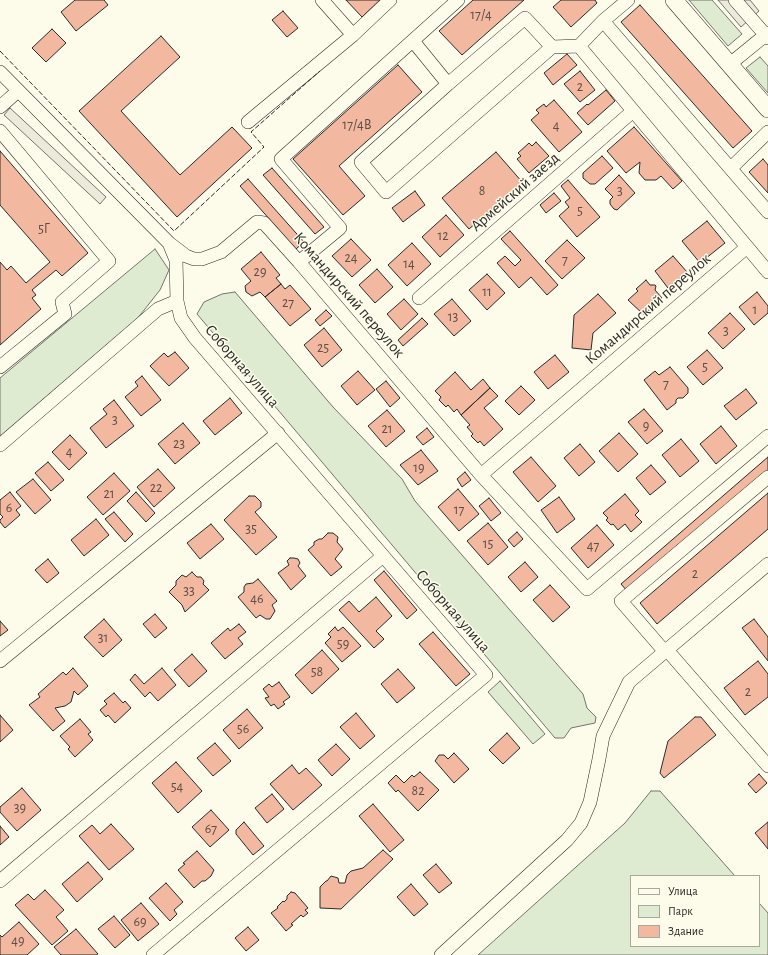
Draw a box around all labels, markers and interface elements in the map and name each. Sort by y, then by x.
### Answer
house number: 17/4 [470,7,492,23]
house number: 2 [577,79,583,95]
house number: 17/4В [342,117,372,133]
house number: 4 [553,118,559,134]
street label: Армейский заезд [467,148,563,236]
house number: 8 [479,183,485,199]
house number: 3 [617,183,623,199]
house number: 5 [577,203,583,219]
house number: 5Г [38,221,50,237]
street label: Командирский переулок [289,228,409,362]
house number: 12 [437,228,449,244]
street label: Командирский переулок [581,249,715,369]
house number: 24 [344,250,358,266]
house number: 7 [562,252,568,268]
house number: 14 [403,256,415,272]
house number: 29 [254,264,266,280]
house number: 11 [482,284,492,300]
house number: 27 [282,295,294,311]
house number: 1 [753,302,757,318]
house number: 13 [448,309,458,325]
street label: Соборная улица [201,320,283,412]
house number: 3 [723,323,729,339]
house number: 25 [317,340,329,356]
house number: 5 [702,359,708,375]
house number: 7 [663,376,669,392]
house number: 3 [112,412,118,428]
house number: 9 [643,418,649,434]
house number: 21 [381,421,393,437]
house number: 23 [173,436,185,452]
house number: 4 [66,444,72,460]
house number: 19 [413,460,425,476]
house number: 22 [150,480,162,496]
house number: 21 [103,486,115,502]
house number: 6 [6,500,12,516]
house number: 17 [454,502,464,518]
house number: 35 [245,521,257,537]
house number: 15 [483,536,493,552]
house number: 47 [587,538,599,554]
street label: Соборная улица [412,565,494,657]
house number: 2 [692,566,698,582]
house number: 33 [183,583,195,599]
house number: 46 [250,591,264,607]
house number: 31 [98,630,108,646]
house number: 59 [337,636,349,652]
house number: 58 [311,664,323,680]
house number: 2 [745,684,751,700]
house number: 56 [237,721,249,737]
house number: 54 [171,779,183,795]
house number: 82 [411,783,425,799]
house number: 39 [14,800,26,816]
house number: 67 [205,821,217,837]
legend [630,875,760,947]
text: Улица [668,885,698,897]
text: Парк [668,905,693,917]
house number: 69 [133,914,147,930]
text: Здание [668,925,704,937]
house number: 49 [11,933,25,949]

